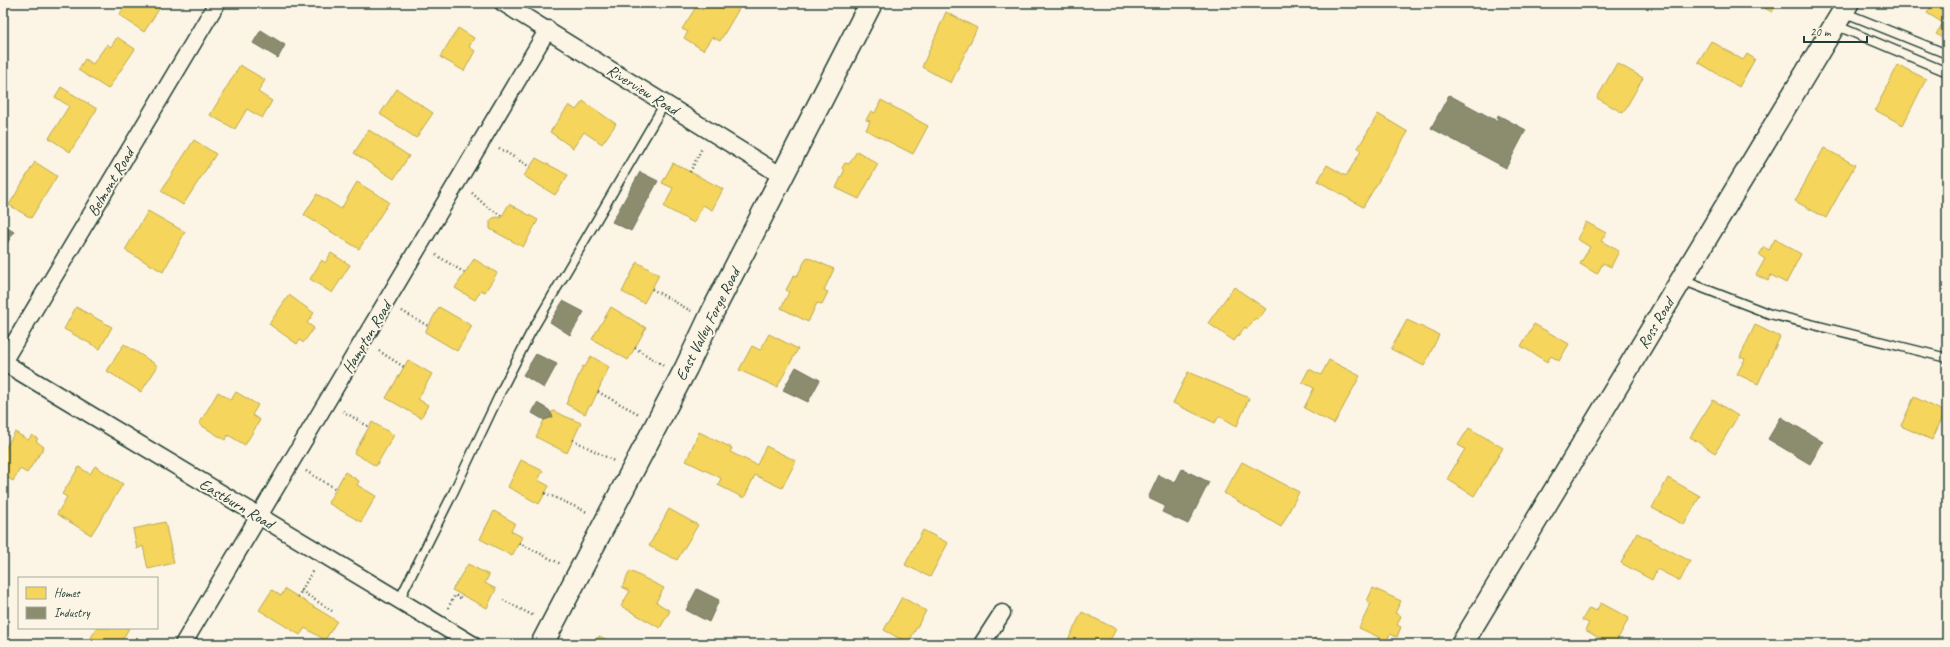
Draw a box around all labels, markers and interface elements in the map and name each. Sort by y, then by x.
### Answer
scale bar [1804,18,1867,44]
text: 20 m [1810,24,1832,40]
street label: Riverview Road [603,60,684,121]
street label: Belmont Road [83,143,140,220]
street label: East Valley Forge Road [671,262,746,384]
street label: Ross Road [1633,292,1680,352]
street label: Hampton Road [338,296,398,377]
street label: Eastburn Road [196,474,280,535]
legend [18,577,158,629]
text: Homes [54,585,81,601]
text: Industry [54,605,91,621]

